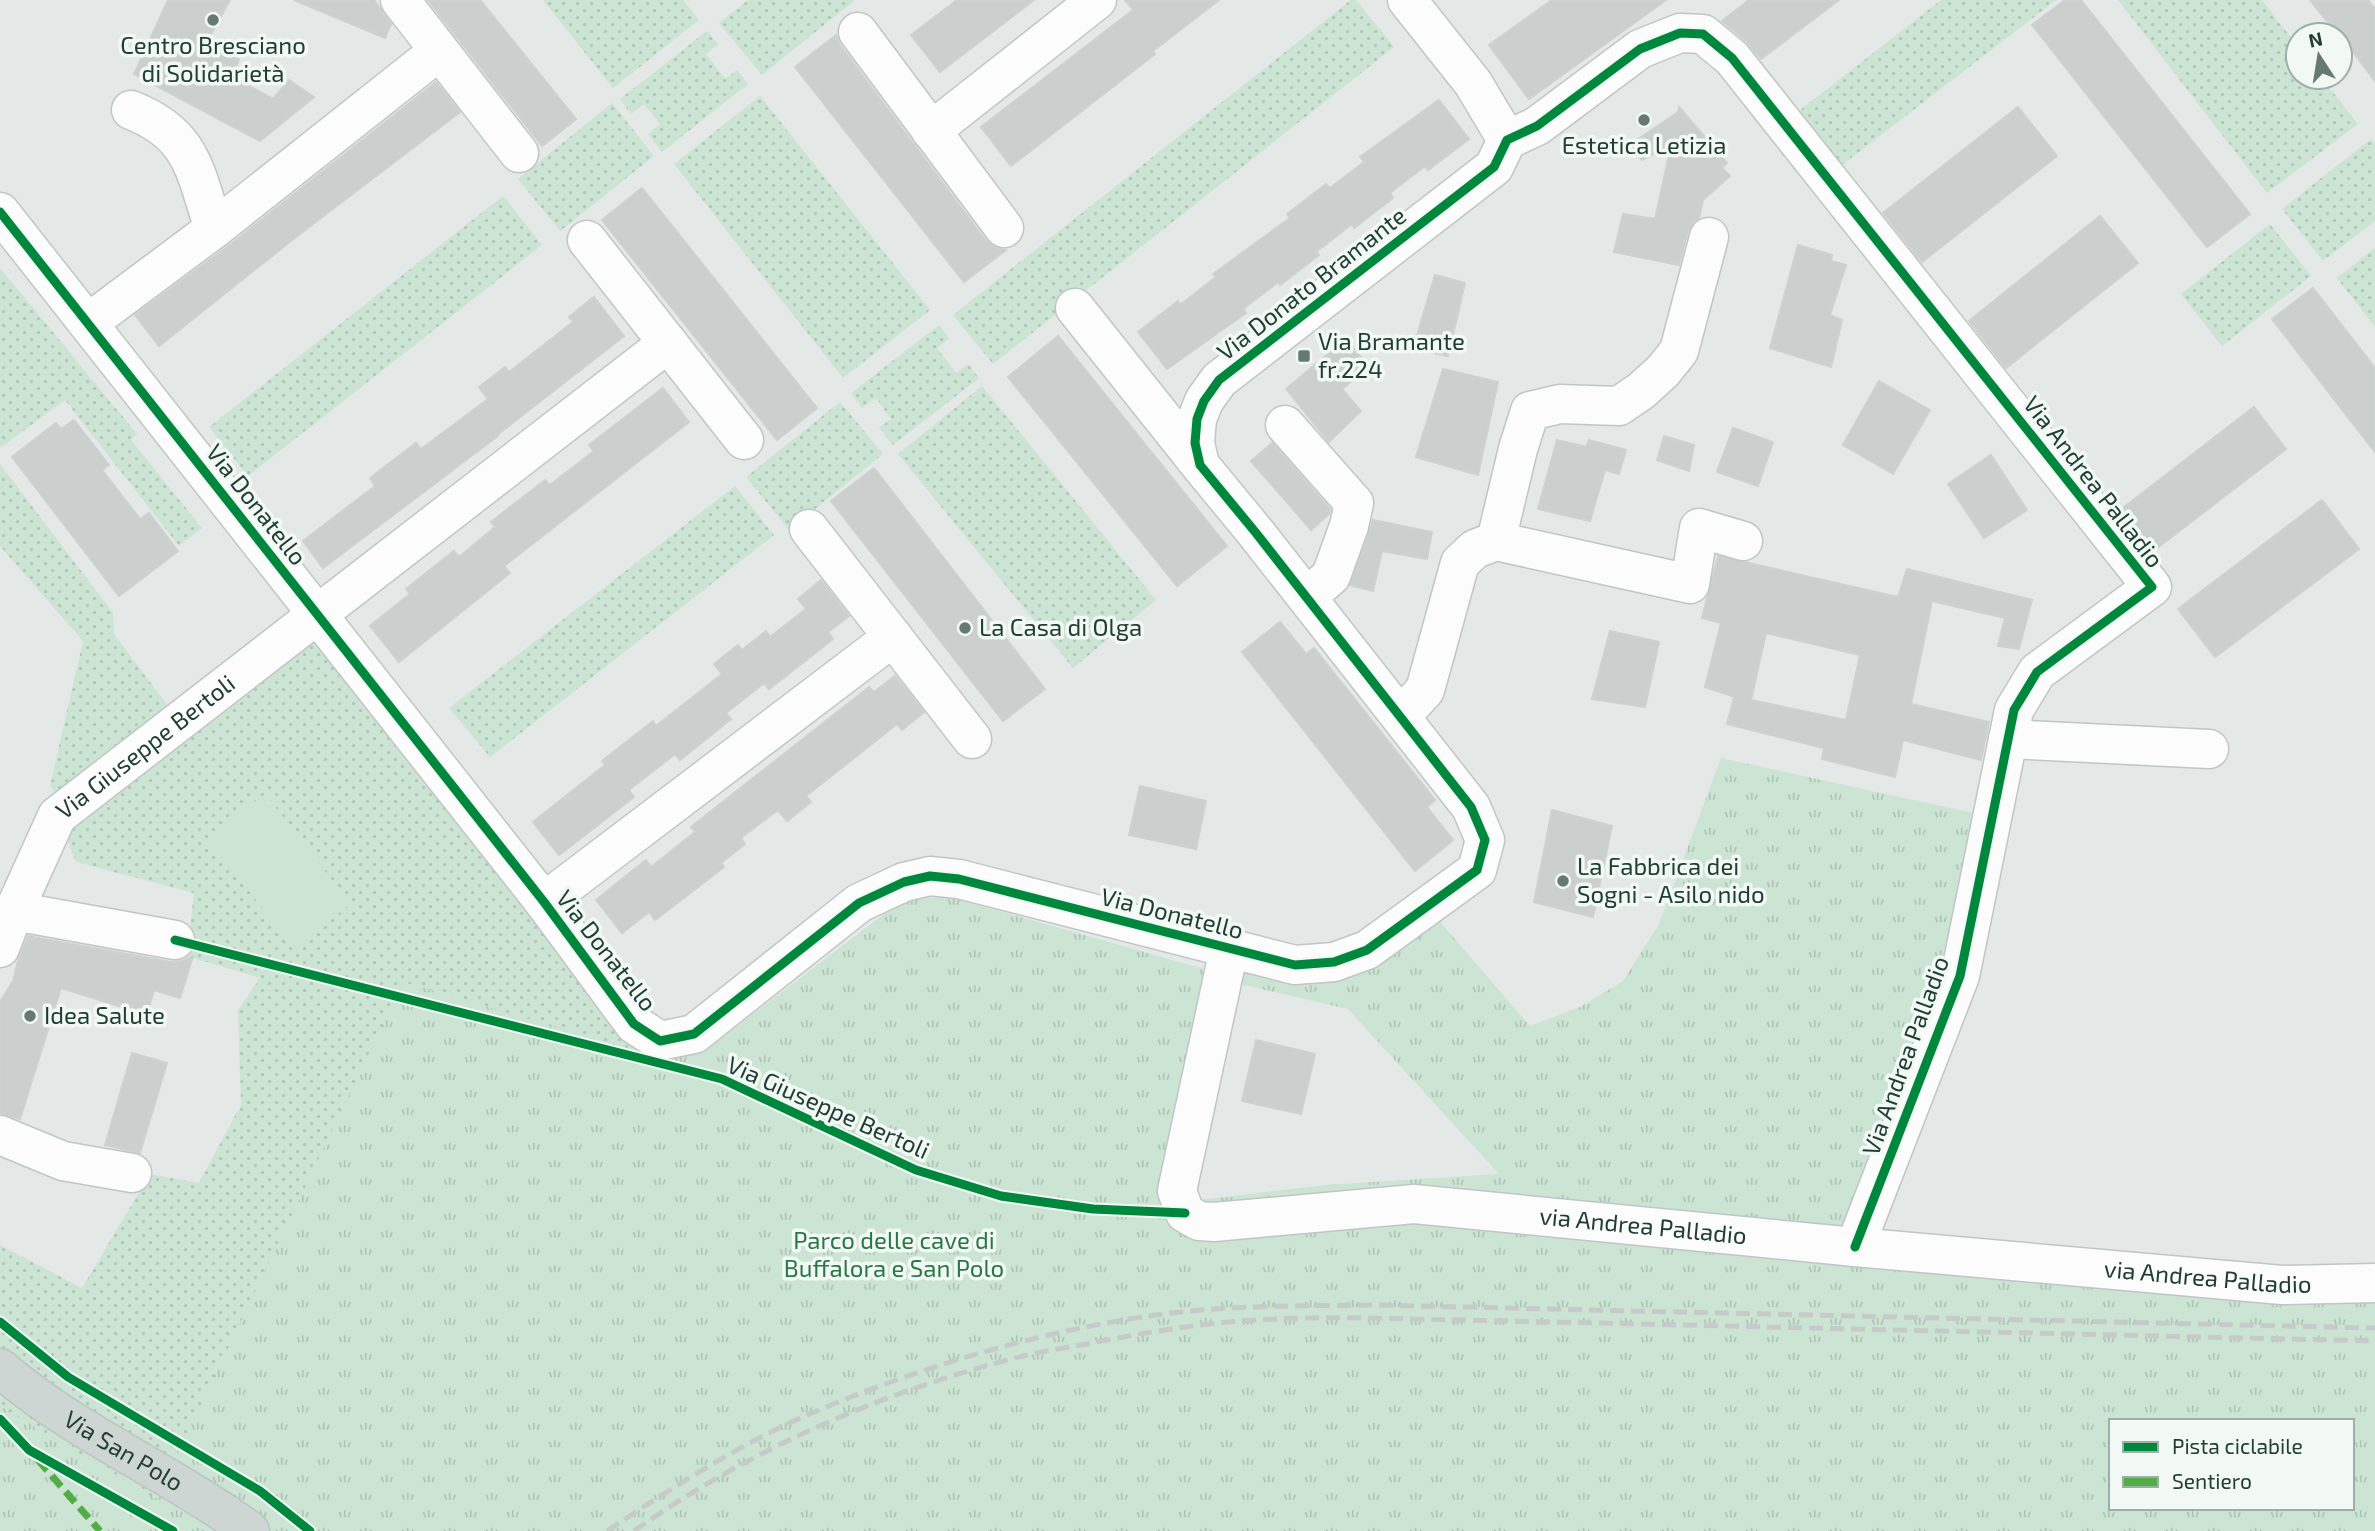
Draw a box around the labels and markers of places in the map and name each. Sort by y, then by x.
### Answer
marker: Centro Bresciano di Solidarietà [205,12,221,28]
place label: Centro Bresciano di Solidarietà [120,30,306,87]
marker: Estetica Letizia [1636,112,1652,128]
place label: Estetica Letizia [1562,130,1726,159]
place label: Via Bramante fr.224 [1318,326,1465,383]
marker: Via Bramante fr.224 [1296,348,1312,364]
place label: La Casa di Olga [979,612,1142,641]
marker: La Casa di Olga [957,620,973,636]
place label: La Fabbrica dei Sogni - Asilo nido [1577,851,1765,908]
marker: La Fabbrica dei Sogni - Asilo nido [1555,873,1571,889]
place label: Idea Salute [44,1000,165,1029]
marker: Idea Salute [22,1008,38,1024]

